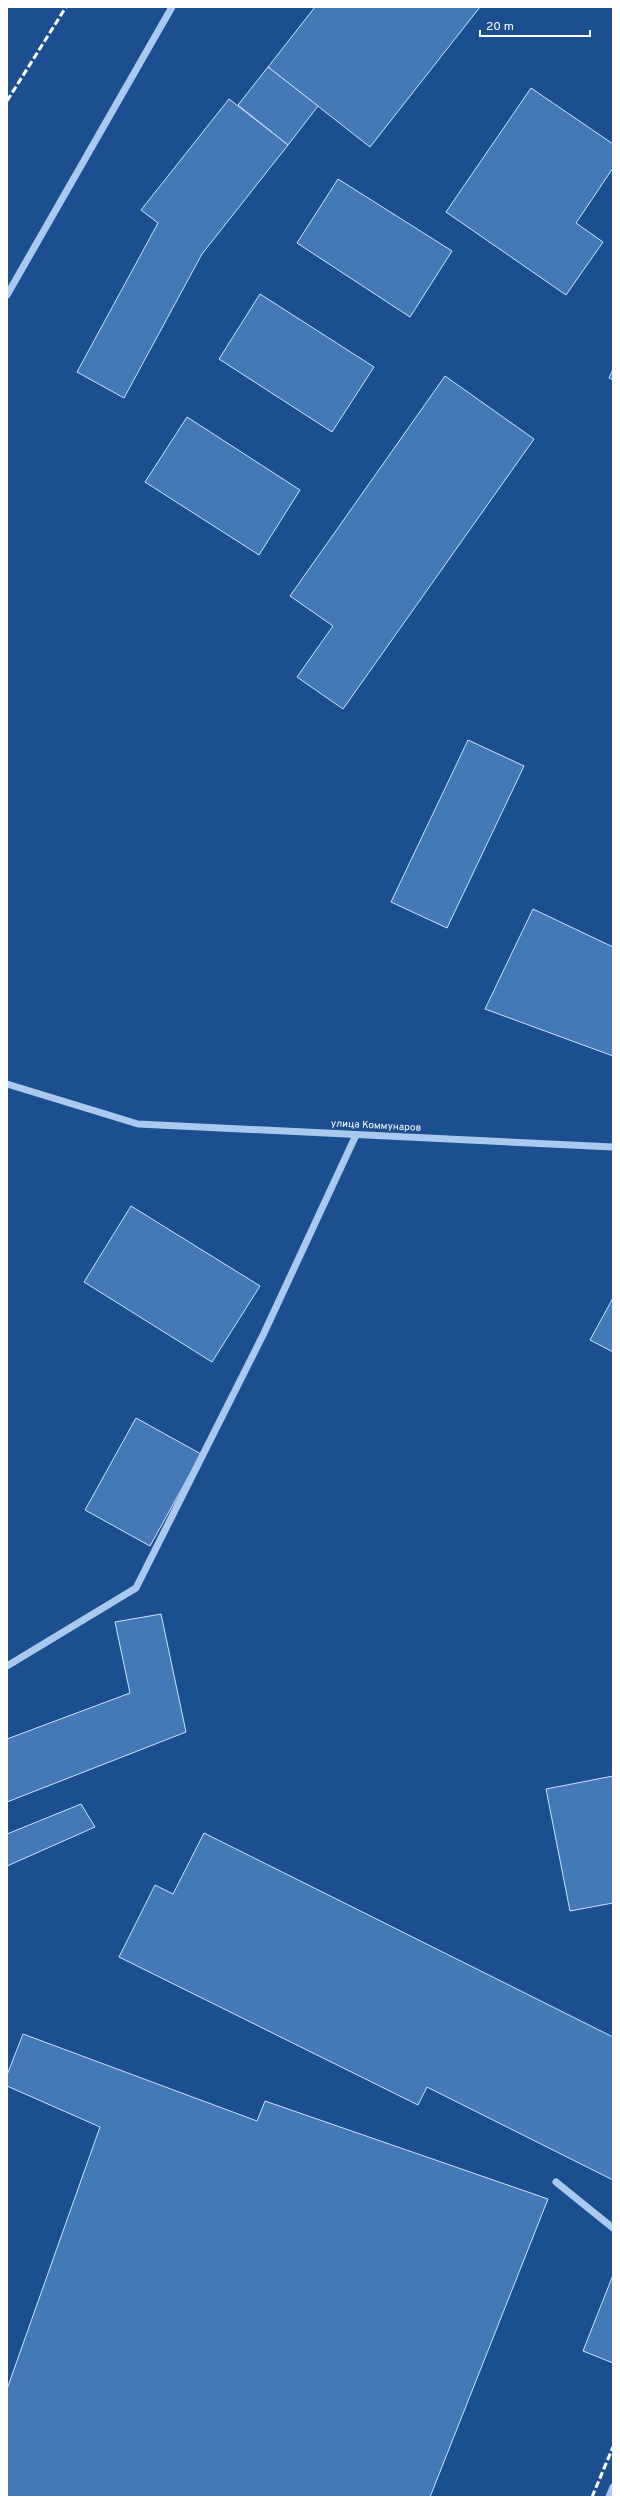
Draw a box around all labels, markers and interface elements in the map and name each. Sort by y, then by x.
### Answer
scale bar [480,12,590,38]
text: 20 m [486,19,514,35]
street label: улица Коммунаров [331,1117,421,1135]

